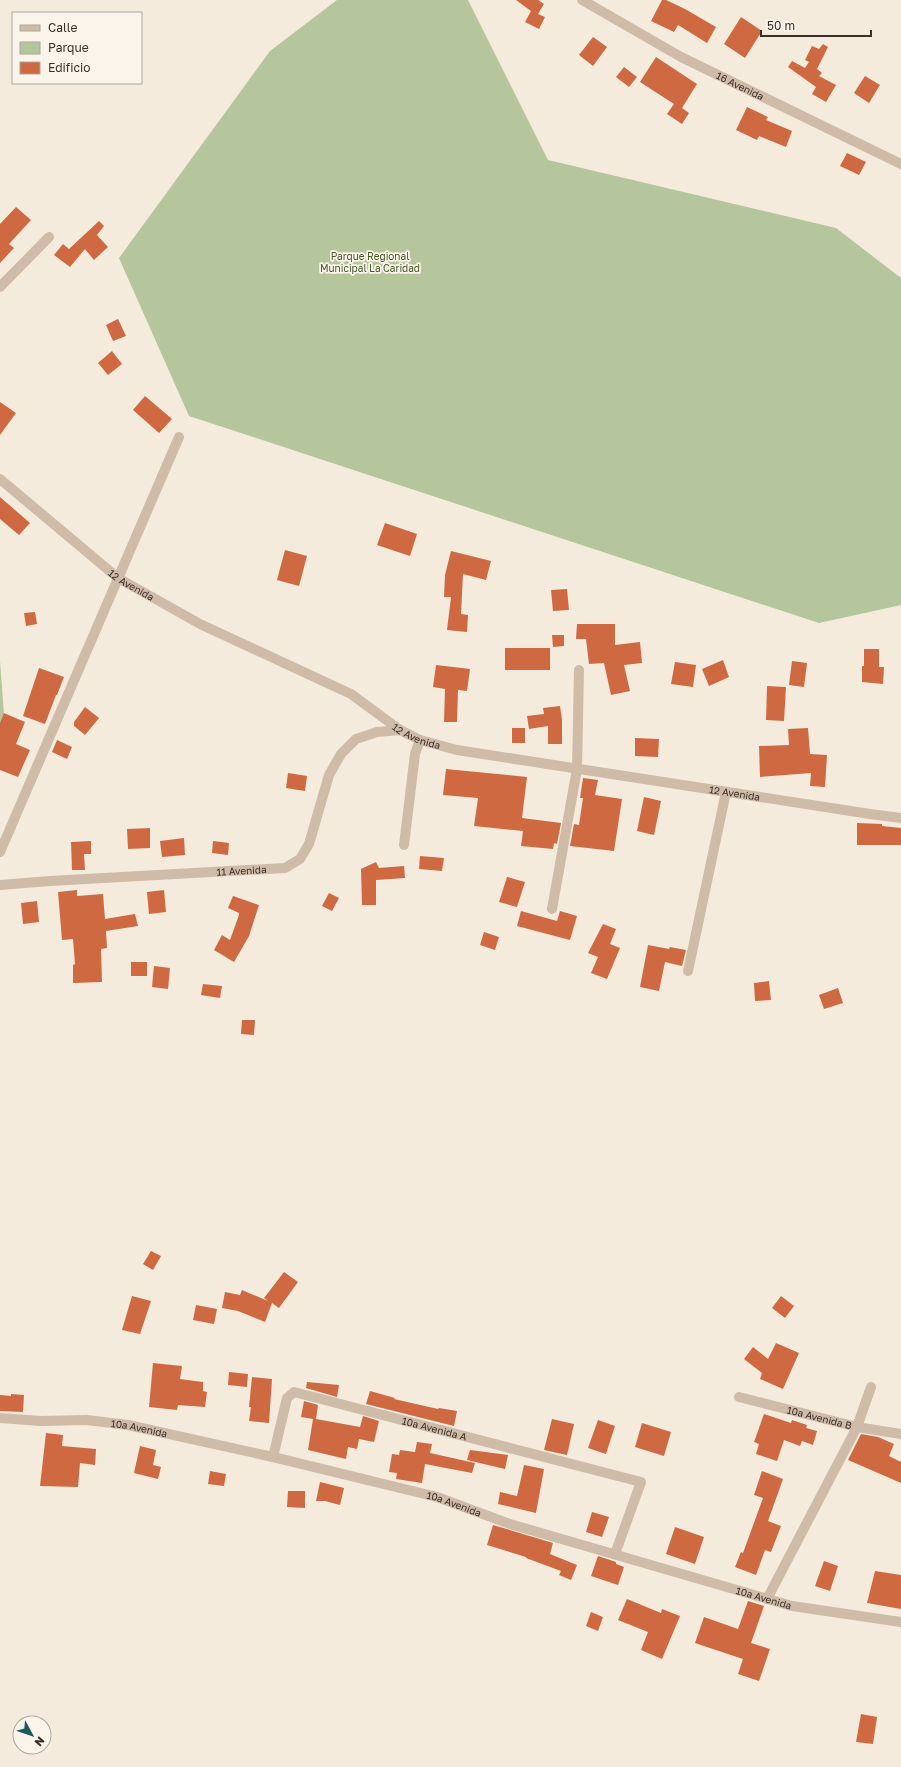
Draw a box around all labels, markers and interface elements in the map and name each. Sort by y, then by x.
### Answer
legend [12,12,142,84]
scale bar [761,12,871,38]
text: 50 m [767,18,795,33]
text: Calle [48,20,78,35]
text: Parque [48,40,89,55]
text: Edificio [48,60,90,75]
street label: 16 Avenida [714,69,766,102]
park label: Parque Regional Municipal La Caridad [320,250,420,274]
street label: 12 Avenida [106,567,156,603]
street label: 12 Avenida [390,721,442,751]
street label: 12 Avenida [709,783,761,803]
street label: 11 Avenida [216,863,267,878]
street label: 10a Avenida B [786,1403,853,1432]
street label: 10a Avenida A [401,1414,468,1443]
street label: 10a Avenida [110,1417,169,1440]
street label: 10a Avenida [426,1489,483,1519]
street label: 10a Avenida [735,1584,793,1612]
north arrow [12,1715,52,1755]
text: N [32,1734,48,1749]

